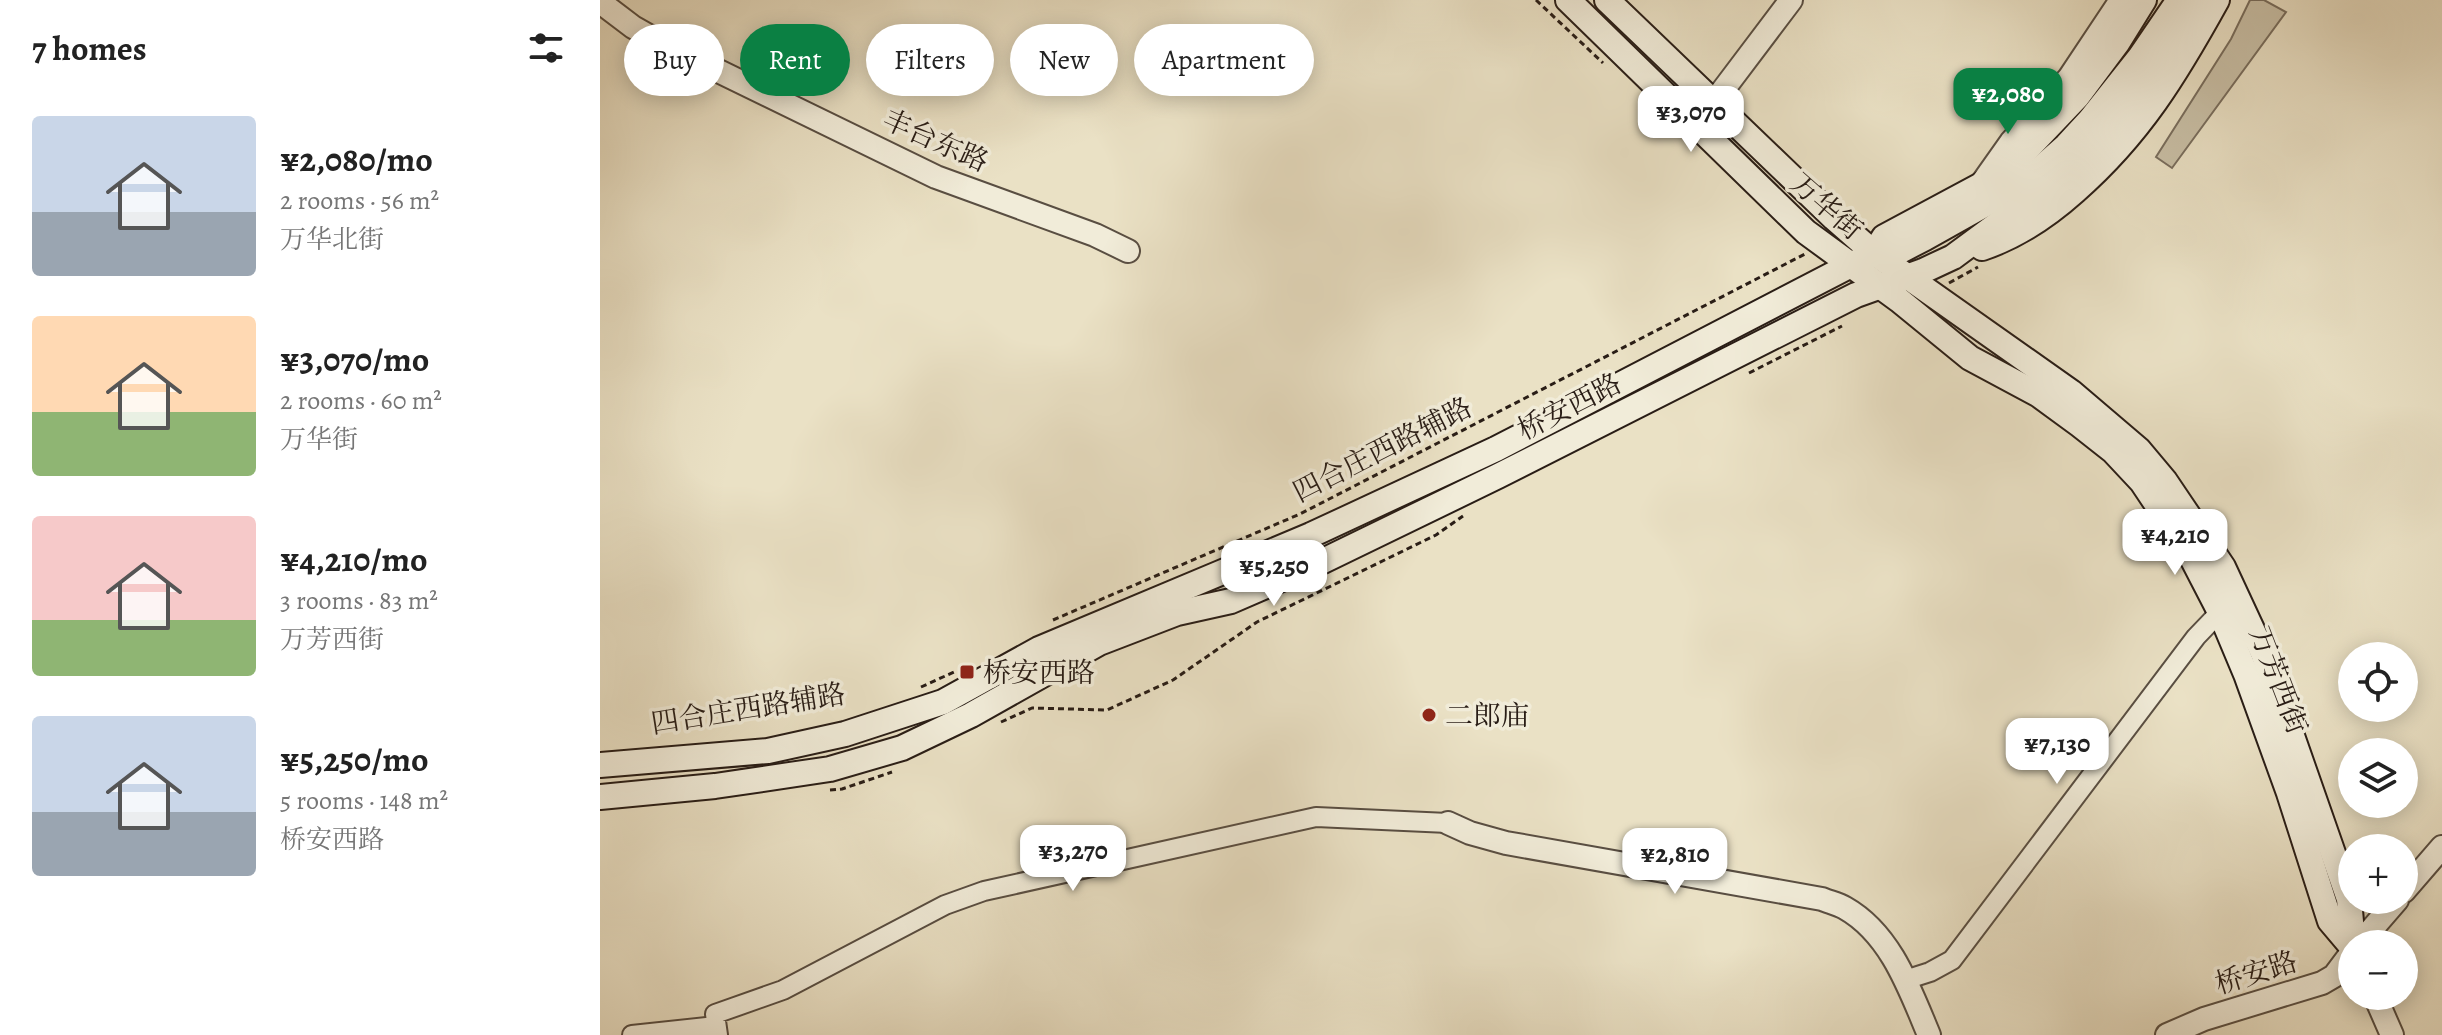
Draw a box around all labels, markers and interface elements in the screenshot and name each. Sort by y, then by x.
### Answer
chip: Buy [624,24,724,96]
chip: Rent [740,24,850,96]
chip: Filters [866,24,994,96]
chip: New [1010,24,1118,96]
chip: Apartment [1134,24,1314,96]
text: 7 homes [32,25,147,72]
icon: filters [524,26,568,70]
pin: ¥2,080 [1943,68,2073,136]
text: ¥2,080 [1971,76,2045,111]
pin: ¥3,070 [1626,86,1756,154]
text: ¥3,070 [1656,94,1726,129]
street label: 丰台东路 [877,101,994,181]
text: ¥2,080/mo [280,136,433,183]
icon: home [96,148,192,244]
street label: 万华街 [1782,165,1871,249]
text: 2 rooms · 56 m² [280,183,439,218]
text: 万华北街 [280,222,384,257]
text: ¥3,070/mo [280,336,429,383]
icon: home [96,348,192,444]
street label: 桥安西路 [1511,365,1628,449]
text: 2 rooms · 60 m² [280,383,442,418]
street label: 四合庄西路辅路 [1287,388,1478,511]
text: 万华街 [280,422,358,457]
pin: ¥4,210 [2110,509,2240,577]
text: ¥4,210 [2140,517,2210,552]
text: ¥4,210/mo [280,536,428,583]
pin: ¥5,250 [1209,540,1339,608]
icon: home [96,548,192,644]
text: ¥5,250 [1239,548,1309,583]
text: 3 rooms · 83 m² [280,583,438,618]
street label: 万芳西街 [2240,621,2316,739]
text: 万芳西街 [280,622,384,657]
map controls [2338,642,2418,1010]
button: locate [2338,642,2418,722]
place label: 桥安西路 [983,654,1095,692]
marker: 桥安西路 [958,663,976,681]
street label: 四合庄西路辅路 [648,675,848,743]
place label: 二郎庙 [1445,697,1529,735]
marker: 二郎庙 [1420,706,1438,724]
pin: ¥7,130 [1992,718,2122,786]
text: ¥7,130 [2024,726,2090,761]
text: ¥5,250/mo [280,736,428,783]
button: layers [2338,738,2418,818]
icon: home [96,748,192,844]
text: 5 rooms · 148 m² [280,783,448,818]
text: 桥安西路 [280,822,384,857]
pin: ¥3,270 [1008,825,1138,893]
pin: ¥2,810 [1610,828,1740,896]
text: ¥3,270 [1038,833,1108,868]
button: + [2338,834,2418,914]
text: ¥2,810 [1640,836,1710,871]
button: − [2338,930,2418,1010]
street label: 桥安路 [2211,943,2302,1003]

